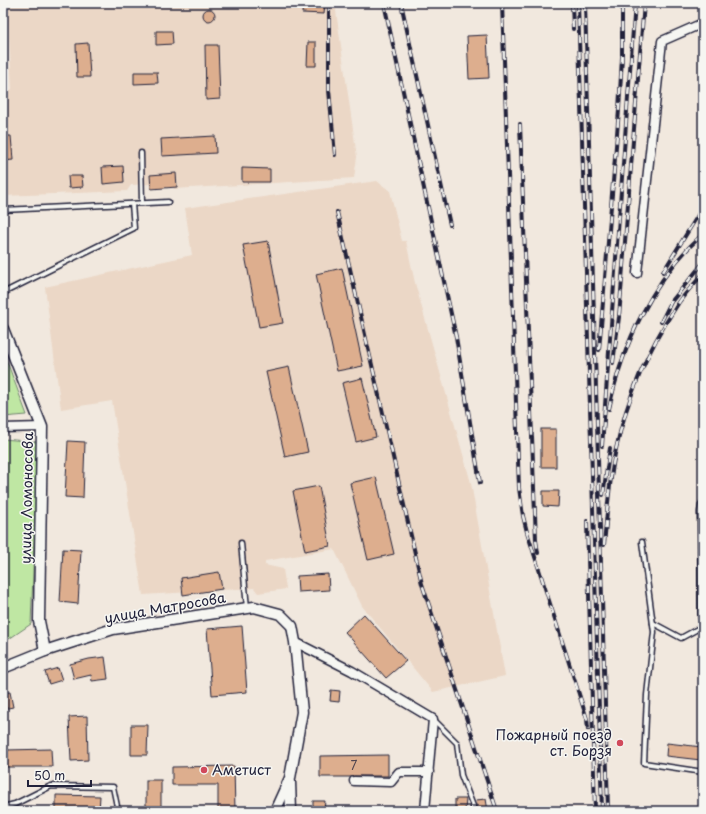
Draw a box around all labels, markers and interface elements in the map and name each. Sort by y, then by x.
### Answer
street label: улица Ломоносова [15,432,38,564]
street label: улица Матросова [103,586,227,628]
place label: Пожарный поезд ст. Борзя [496,724,612,761]
marker: Пожарный поезд ст. Борзя [615,738,625,748]
house number: 7 [351,756,358,774]
place label: Аметист [212,759,271,780]
scale bar [28,762,91,788]
marker: Аметист [199,765,209,775]
text: 50 m [34,766,65,784]

